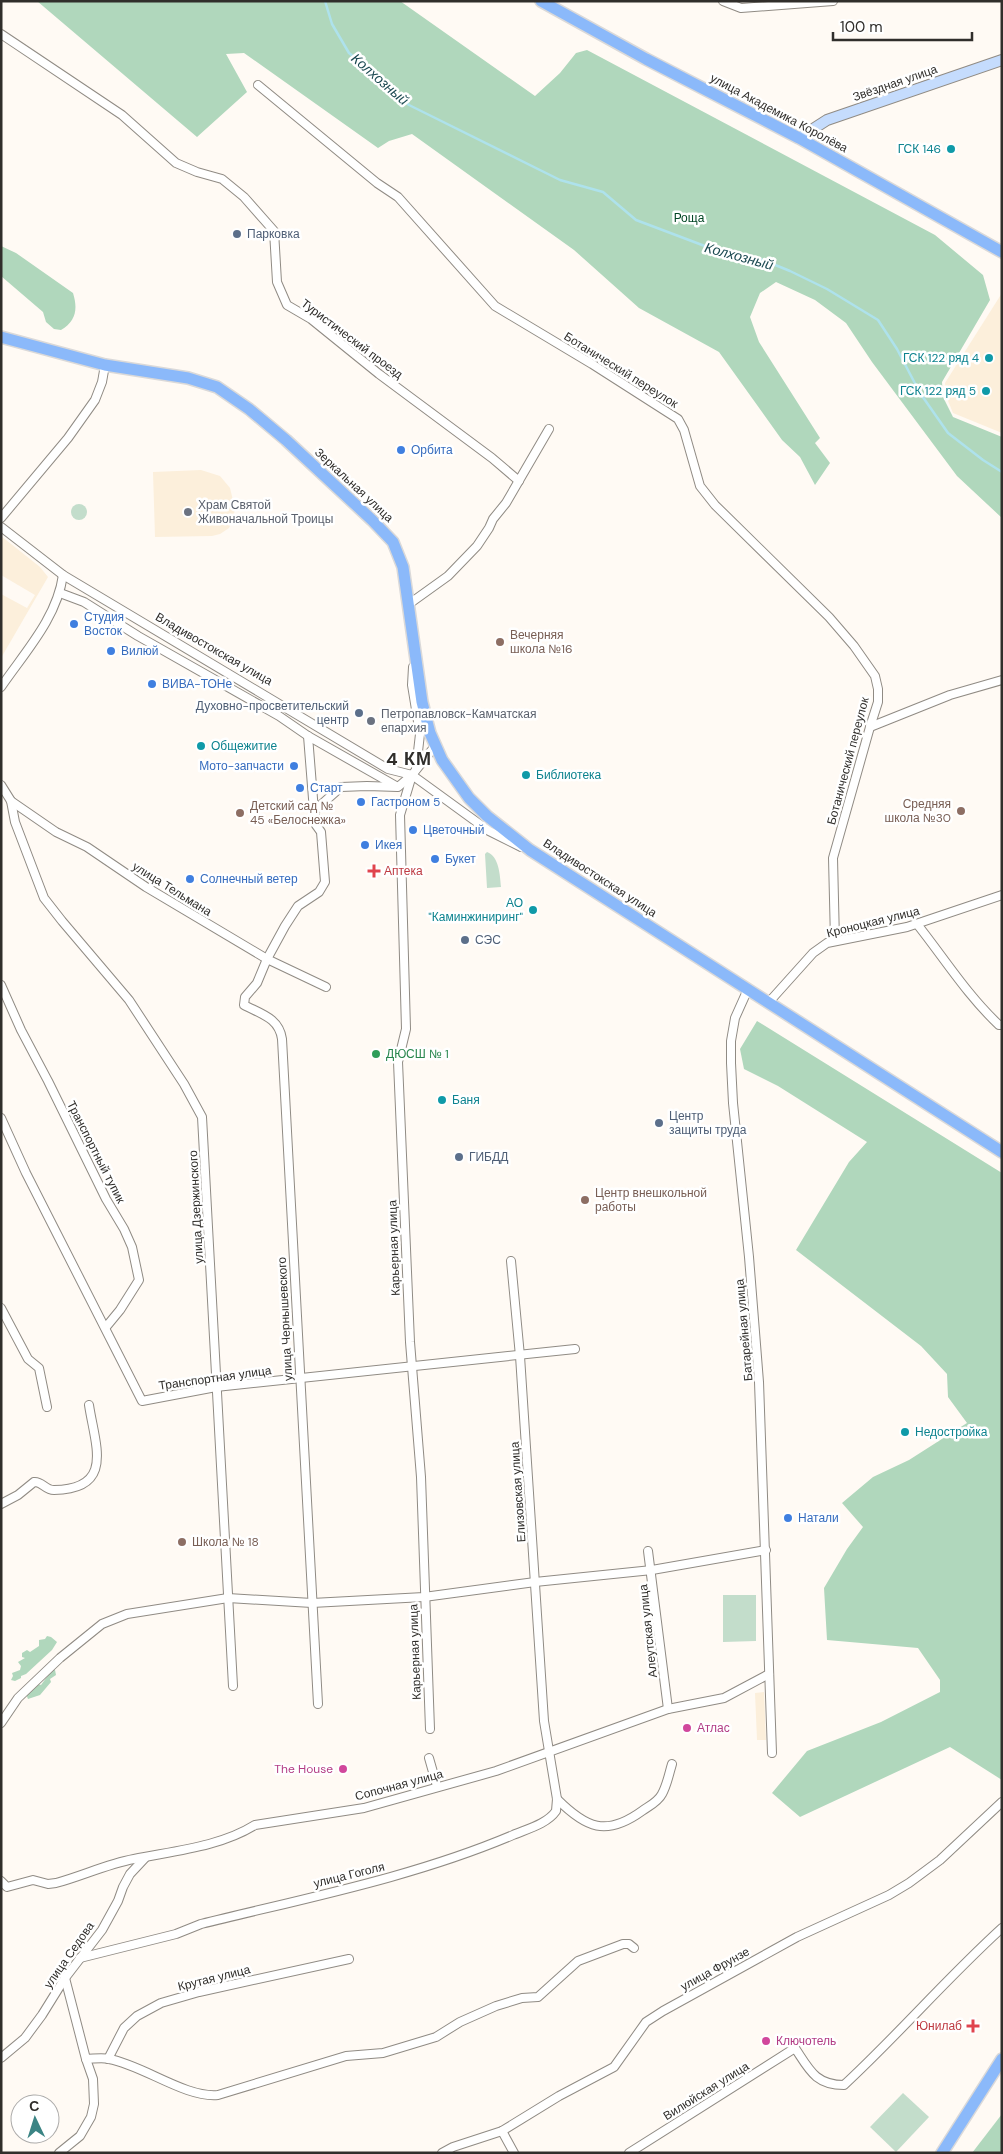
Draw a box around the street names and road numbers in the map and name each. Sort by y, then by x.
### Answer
street label: Звёздная улица [851,61,940,105]
street label: улица Академика Королёва [707,70,851,156]
street label: Туристический проезд [298,295,406,383]
street label: Ботанический переулок [561,328,682,412]
street label: Зеркальная улица [311,444,397,526]
street label: Владивостокская улица [153,609,276,689]
street label: Ботанический переулок [823,695,873,827]
street label: Владивостокская улица [540,835,660,921]
street label: улица Тельмана [129,858,215,920]
street label: Кроноцкая улица [825,903,922,941]
street label: Транспортный тупик [63,1098,129,1207]
street label: улица Дзержинского [185,1150,207,1264]
street label: Карьерная улица [384,1199,404,1296]
street label: улица Чернышевского [274,1256,296,1381]
street label: Батарейная улица [732,1278,756,1382]
street label: Транспортная улица [158,1362,273,1394]
street label: Елизовская улица [506,1441,529,1543]
street label: Алеутская улица [635,1583,661,1678]
street label: Карьерная улица [405,1603,425,1700]
street label: Сопочная улица [353,1765,445,1804]
street label: улица Гоголя [312,1858,386,1892]
street label: улица Седова [40,1918,98,1991]
street label: улица Фрунзе [678,1943,753,1995]
street label: Крутая улица [176,1961,252,1995]
street label: Вилюйская улица [660,2058,752,2124]

